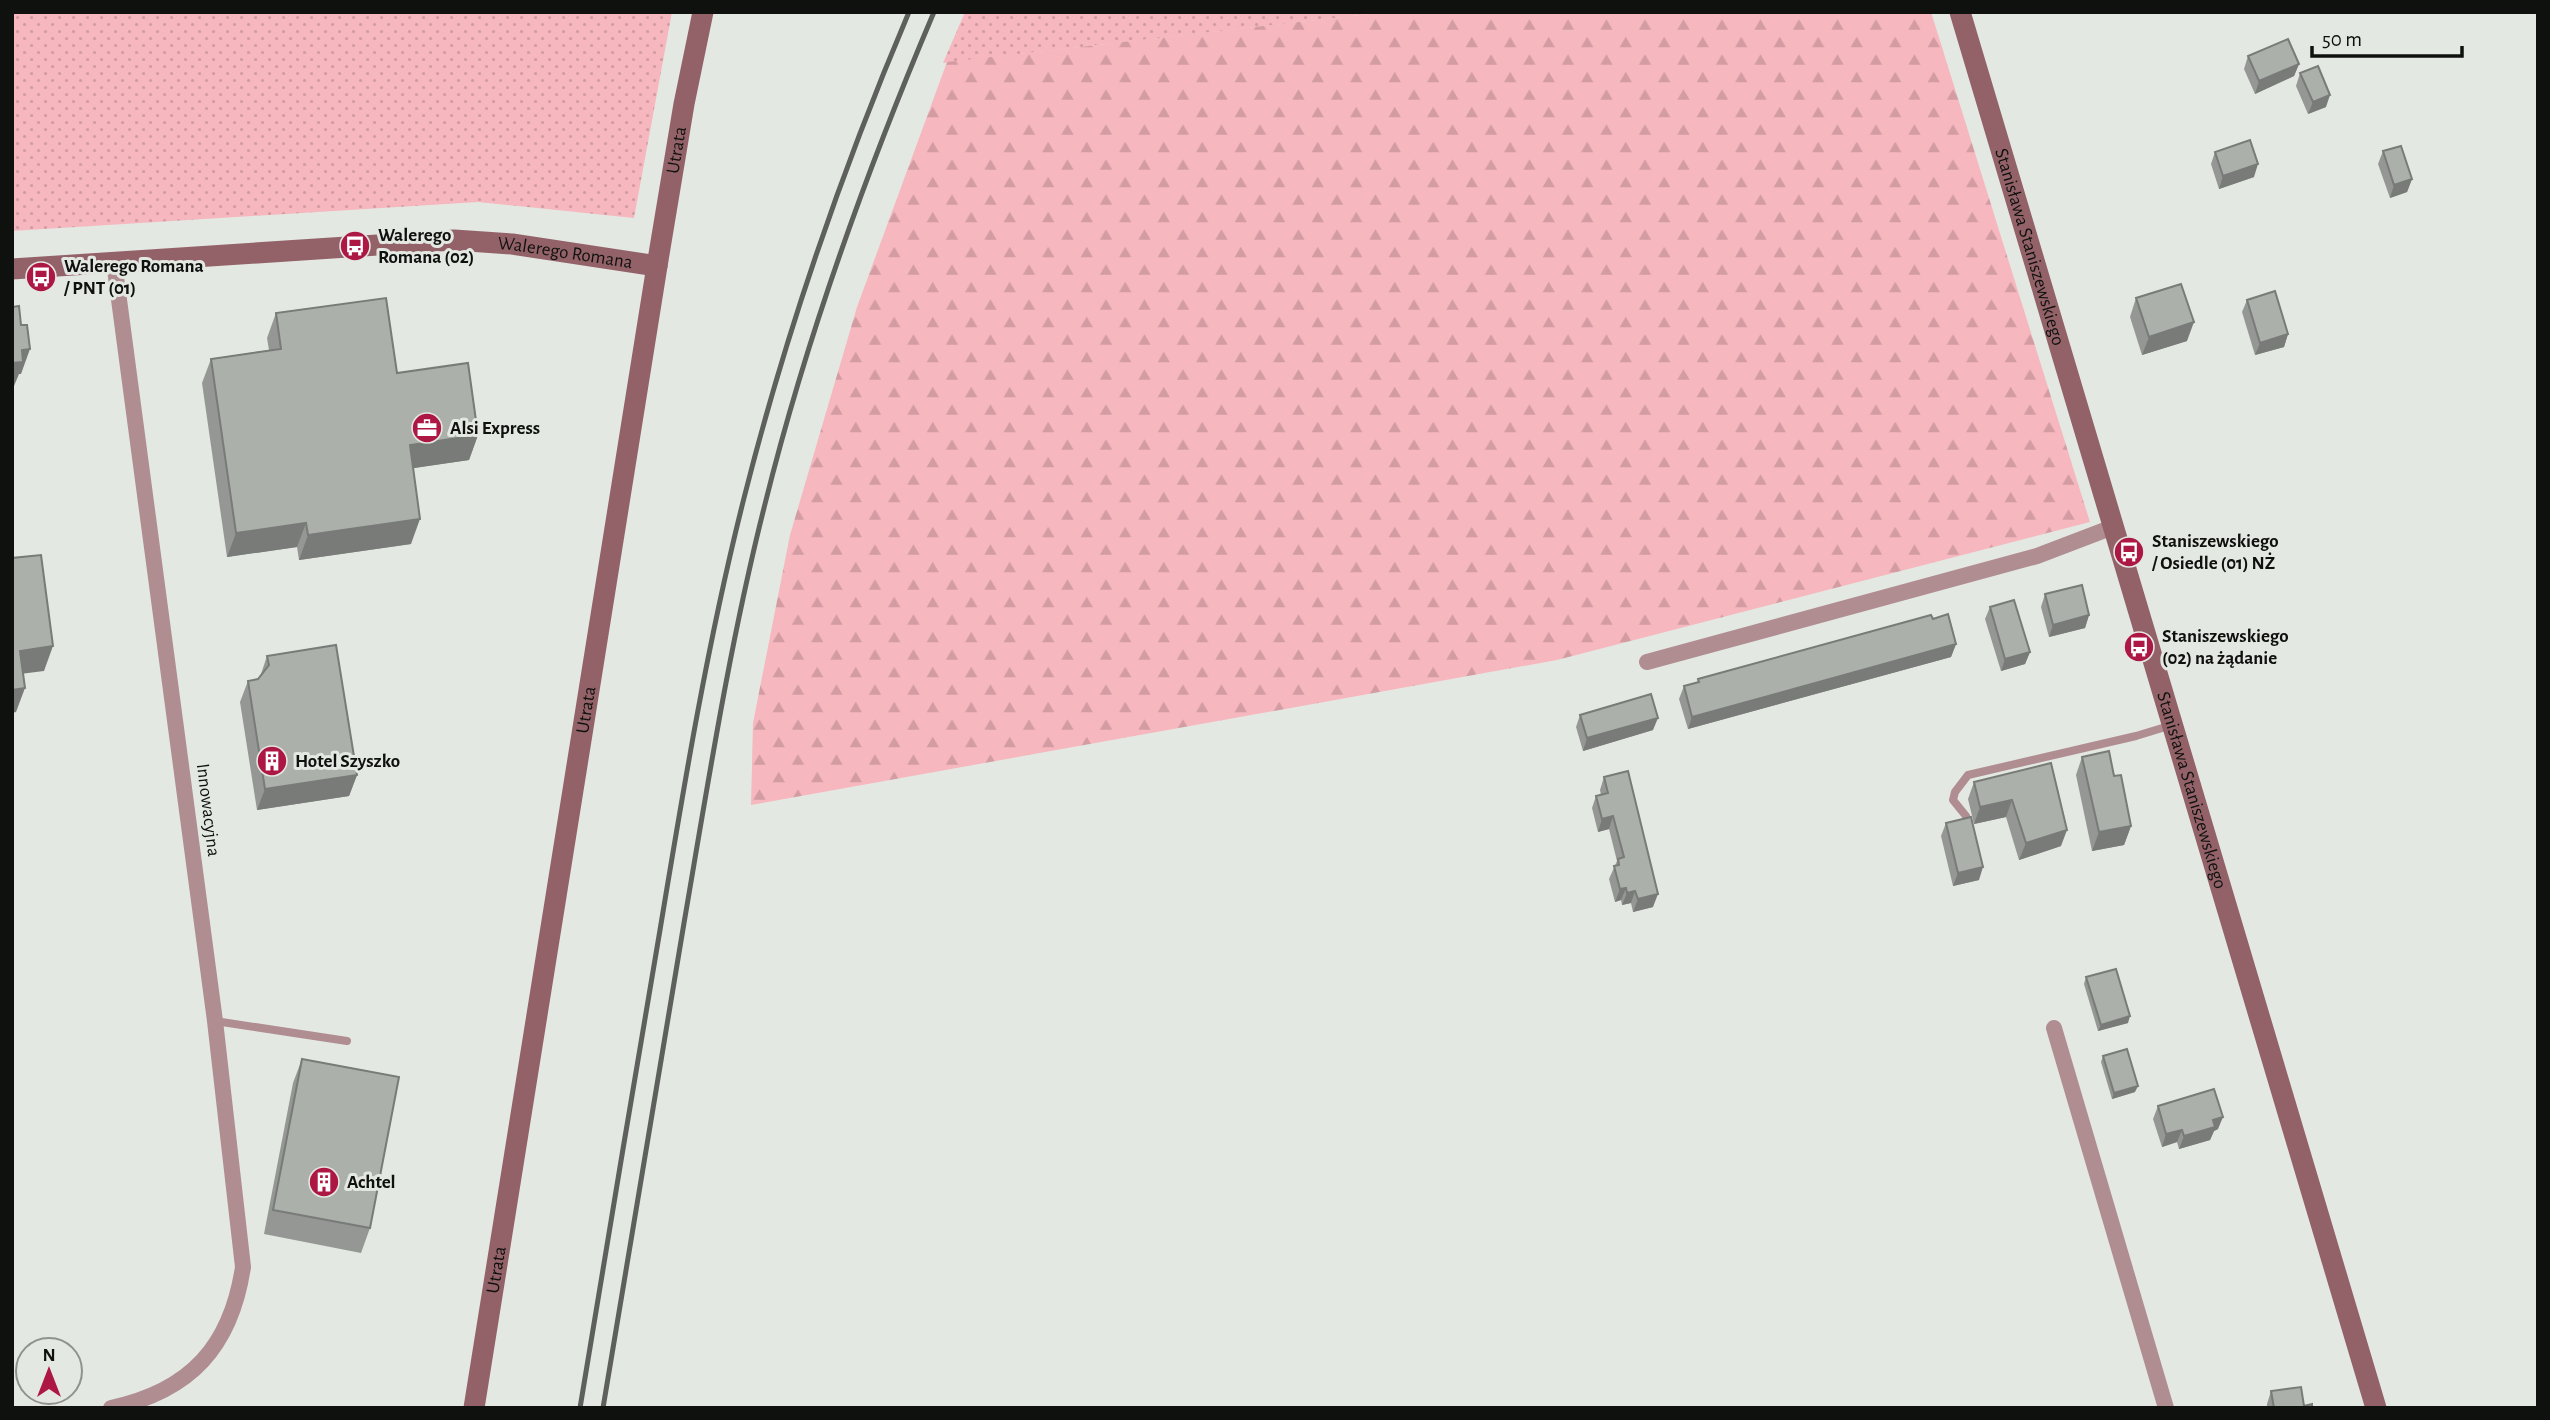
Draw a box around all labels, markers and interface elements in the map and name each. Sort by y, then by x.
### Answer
scale bar [2312,14,2462,58]
text: 50 m [2322,29,2362,50]
street label: Utrata [663,125,690,175]
street label: Stanisława Staniszewskiego [1992,146,2068,348]
place label: Walerego Romana (02) [378,226,474,267]
bus stop icon: Walerego Romana (02) [338,229,372,263]
street label: Walerego Romana [497,234,634,272]
place label: Walerego Romana / PNT (01) [63,257,204,298]
bus stop icon: Walerego Romana / PNT (01) [24,260,58,294]
office icon: Alsi Express [410,411,444,445]
place label: Alsi Express [450,419,540,438]
place label: Staniszewskiego / Osiedle (01) NŻ [2151,532,2279,573]
bus stop icon: Staniszewskiego / Osiedle (01) NŻ [2112,535,2146,569]
place label: Staniszewskiego (02) na żądanie [2162,627,2289,668]
bus stop icon: Staniszewskiego (02) na żądanie [2122,630,2156,664]
street label: Utrata [573,685,599,735]
street label: Stanisława Staniszewskiego [2154,689,2230,891]
building icon: Hotel Szyszko [255,744,289,778]
place label: Hotel Szyszko [295,752,400,771]
street label: Innowacyjna [193,762,223,858]
building icon: Achtel [307,1165,341,1199]
place label: Achtel [347,1173,396,1192]
street label: Utrata [483,1245,509,1295]
north arrow [14,1336,84,1406]
text: N [42,1346,56,1365]

